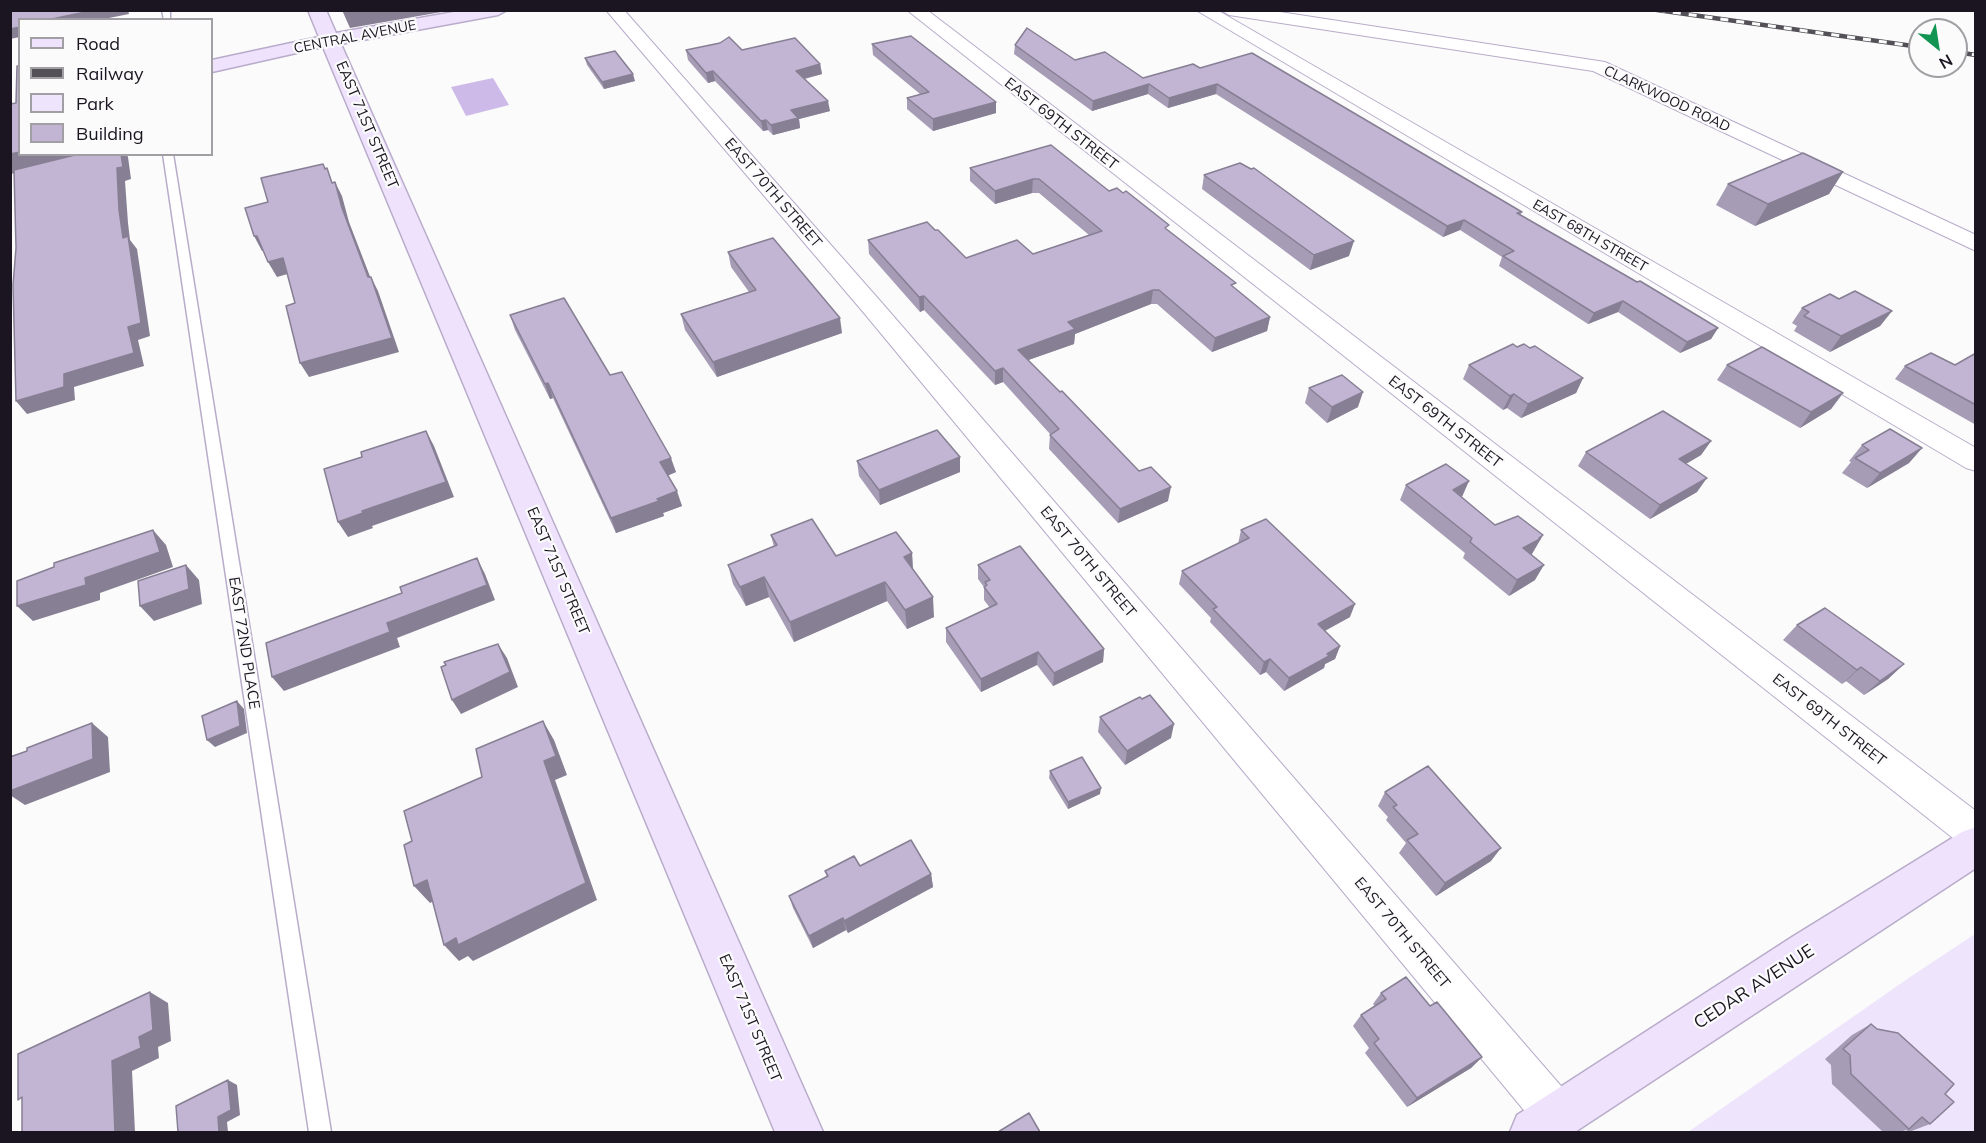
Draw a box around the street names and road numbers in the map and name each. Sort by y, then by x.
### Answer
street label: CENTRAL AVENUE [292,17,418,57]
street label: EAST 71ST STREET [332,59,402,191]
street label: CLARKWOOD ROAD [1601,62,1733,136]
street label: EAST 69TH STREET [1001,74,1121,174]
street label: EAST 70TH STREET [721,135,825,251]
street label: EAST 68TH STREET [1530,196,1650,276]
street label: EAST 69TH STREET [1385,372,1505,472]
street label: EAST 70TH STREET [1036,503,1140,621]
street label: EAST 71ST STREET [523,505,593,637]
street label: EAST 72ND PLACE [225,576,263,710]
street label: EAST 69TH STREET [1769,670,1889,770]
street label: EAST 70TH STREET [1350,874,1454,992]
street label: CEDAR AVENUE [1690,940,1818,1034]
street label: EAST 71ST STREET [715,952,785,1084]

